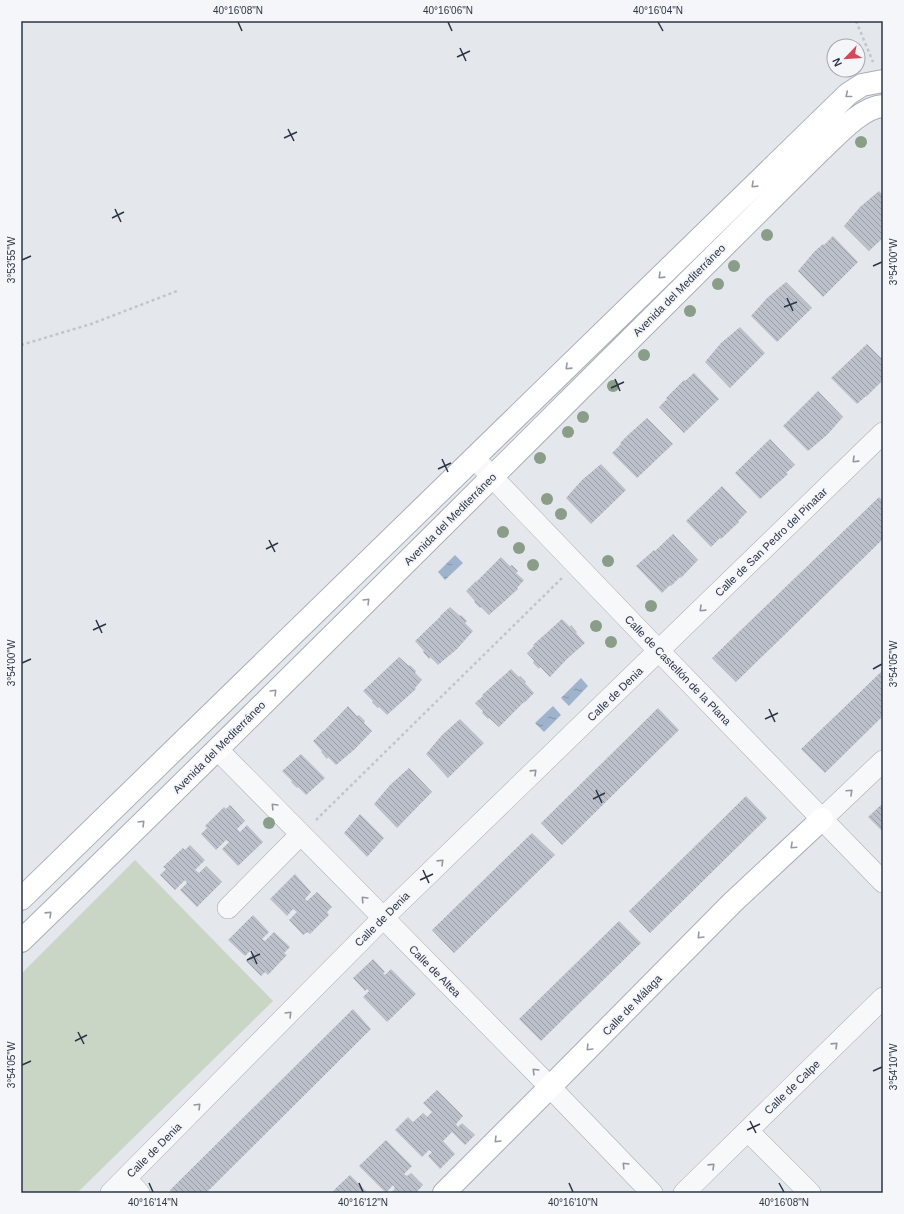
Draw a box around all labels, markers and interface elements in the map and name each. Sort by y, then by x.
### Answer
text: 40°16'08"N [213,5,263,16]
text: 40°16'06"N [423,5,473,16]
text: 40°16'04"N [633,5,683,16]
north arrow [826,38,866,78]
text: N [830,56,844,68]
one-way arrow [845,90,852,97]
one-way arrow [751,180,759,188]
text: 3°53'55"W [6,236,17,283]
text: 3°54'00"W [888,238,899,285]
street label: Avenida del Mediterráneo [631,242,727,338]
one-way arrow [658,271,666,279]
one-way arrow [565,362,573,369]
one-way arrow [852,455,860,463]
street label: Avenida del Mediterráneo [402,471,498,567]
street label: Calle de San Pedro del Pinatar [713,485,830,599]
one-way arrow [362,598,370,606]
one-way arrow [699,604,707,612]
street label: Calle de Castellón de la Plana [622,613,734,728]
text: 3°54'00"W [6,639,17,686]
text: 3°54'05"W [888,640,899,687]
street label: Calle de Denia [585,664,646,723]
one-way arrow [269,689,277,697]
street label: Avenida del Mediterráneo [171,699,267,795]
one-way arrow [529,769,537,777]
one-way arrow [845,790,853,797]
one-way arrow [271,803,279,811]
one-way arrow [137,820,145,828]
one-way arrow [790,841,798,848]
one-way arrow [436,860,444,867]
street label: Calle de Denia [352,889,412,949]
one-way arrow [362,896,369,904]
one-way arrow [44,911,52,919]
one-way arrow [697,931,704,939]
street label: Calle de Altea [407,943,464,1000]
street label: Calle de Málaga [600,972,665,1038]
one-way arrow [284,1011,292,1018]
text: 3°54'05"W [6,1041,17,1088]
one-way arrow [586,1043,594,1051]
one-way arrow [830,1043,838,1050]
text: 3°54'10"W [888,1043,899,1090]
street label: Calle de Calpe [762,1058,822,1116]
one-way arrow [532,1068,539,1076]
one-way arrow [193,1103,201,1111]
street label: Calle de Denia [124,1120,184,1180]
one-way arrow [494,1135,502,1143]
one-way arrow [622,1162,630,1170]
one-way arrow [707,1163,715,1171]
text: 40°16'14"N [128,1197,178,1208]
text: 40°16'12"N [338,1197,388,1208]
text: 40°16'10"N [548,1197,598,1208]
text: 40°16'08"N [759,1197,809,1208]

